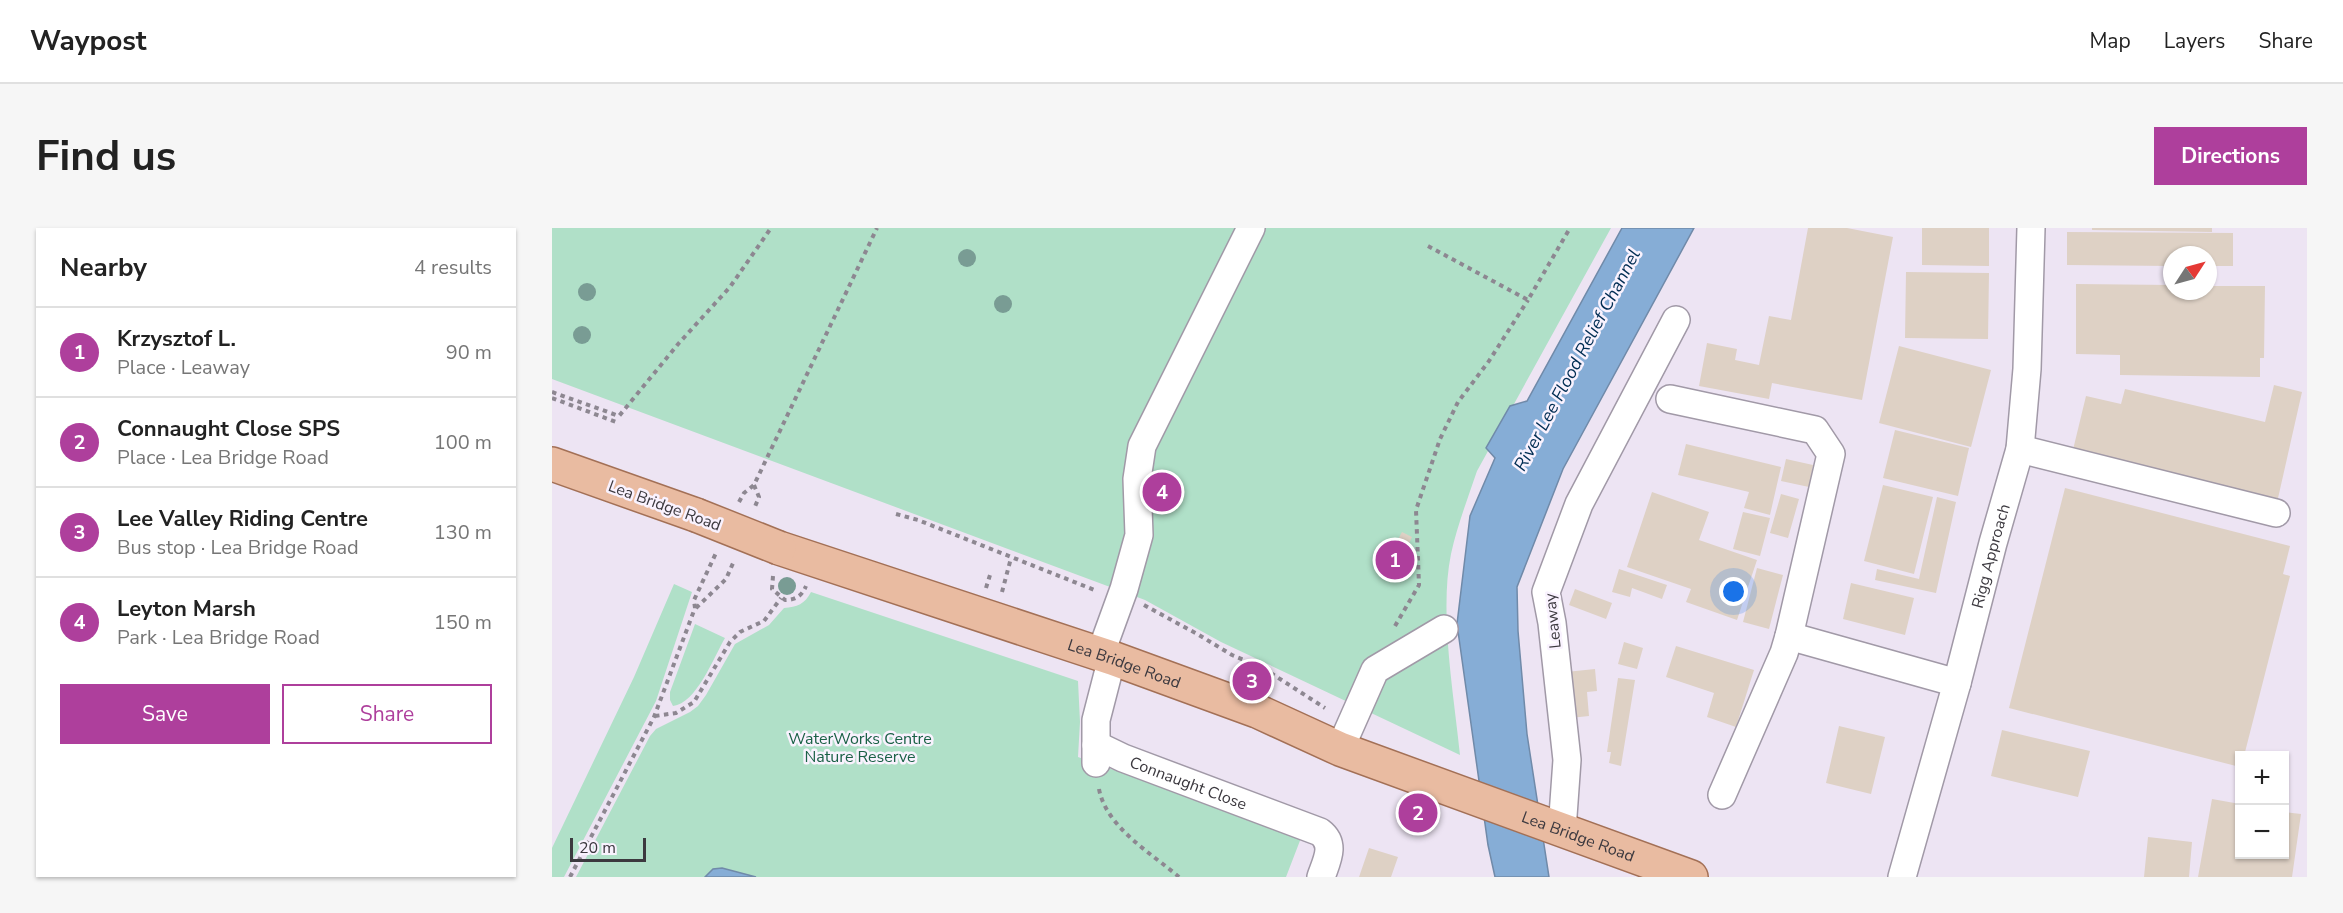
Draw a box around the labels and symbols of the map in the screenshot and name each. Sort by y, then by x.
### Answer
water label: River Lee Flood Relief Channel [1508,245,1646,475]
north arrow [2163,246,2217,300]
pin: 4 [1142,470,1182,514]
street label: Lea Bridge Road [605,475,724,537]
street label: Rigg Approach [1967,501,2016,611]
pin: 1 [1376,538,1414,582]
your location [1719,577,1748,606]
street label: Leaway [1539,591,1567,650]
street label: Lea Bridge Road [1065,634,1184,694]
pin: 3 [1232,658,1272,704]
park label: WaterWorks Centre Nature Reserve [788,728,932,768]
street label: Connaught Close [1127,752,1250,816]
pin: 2 [1398,790,1438,836]
street label: Lea Bridge Road [1518,806,1637,867]
scale bar [570,835,646,862]

